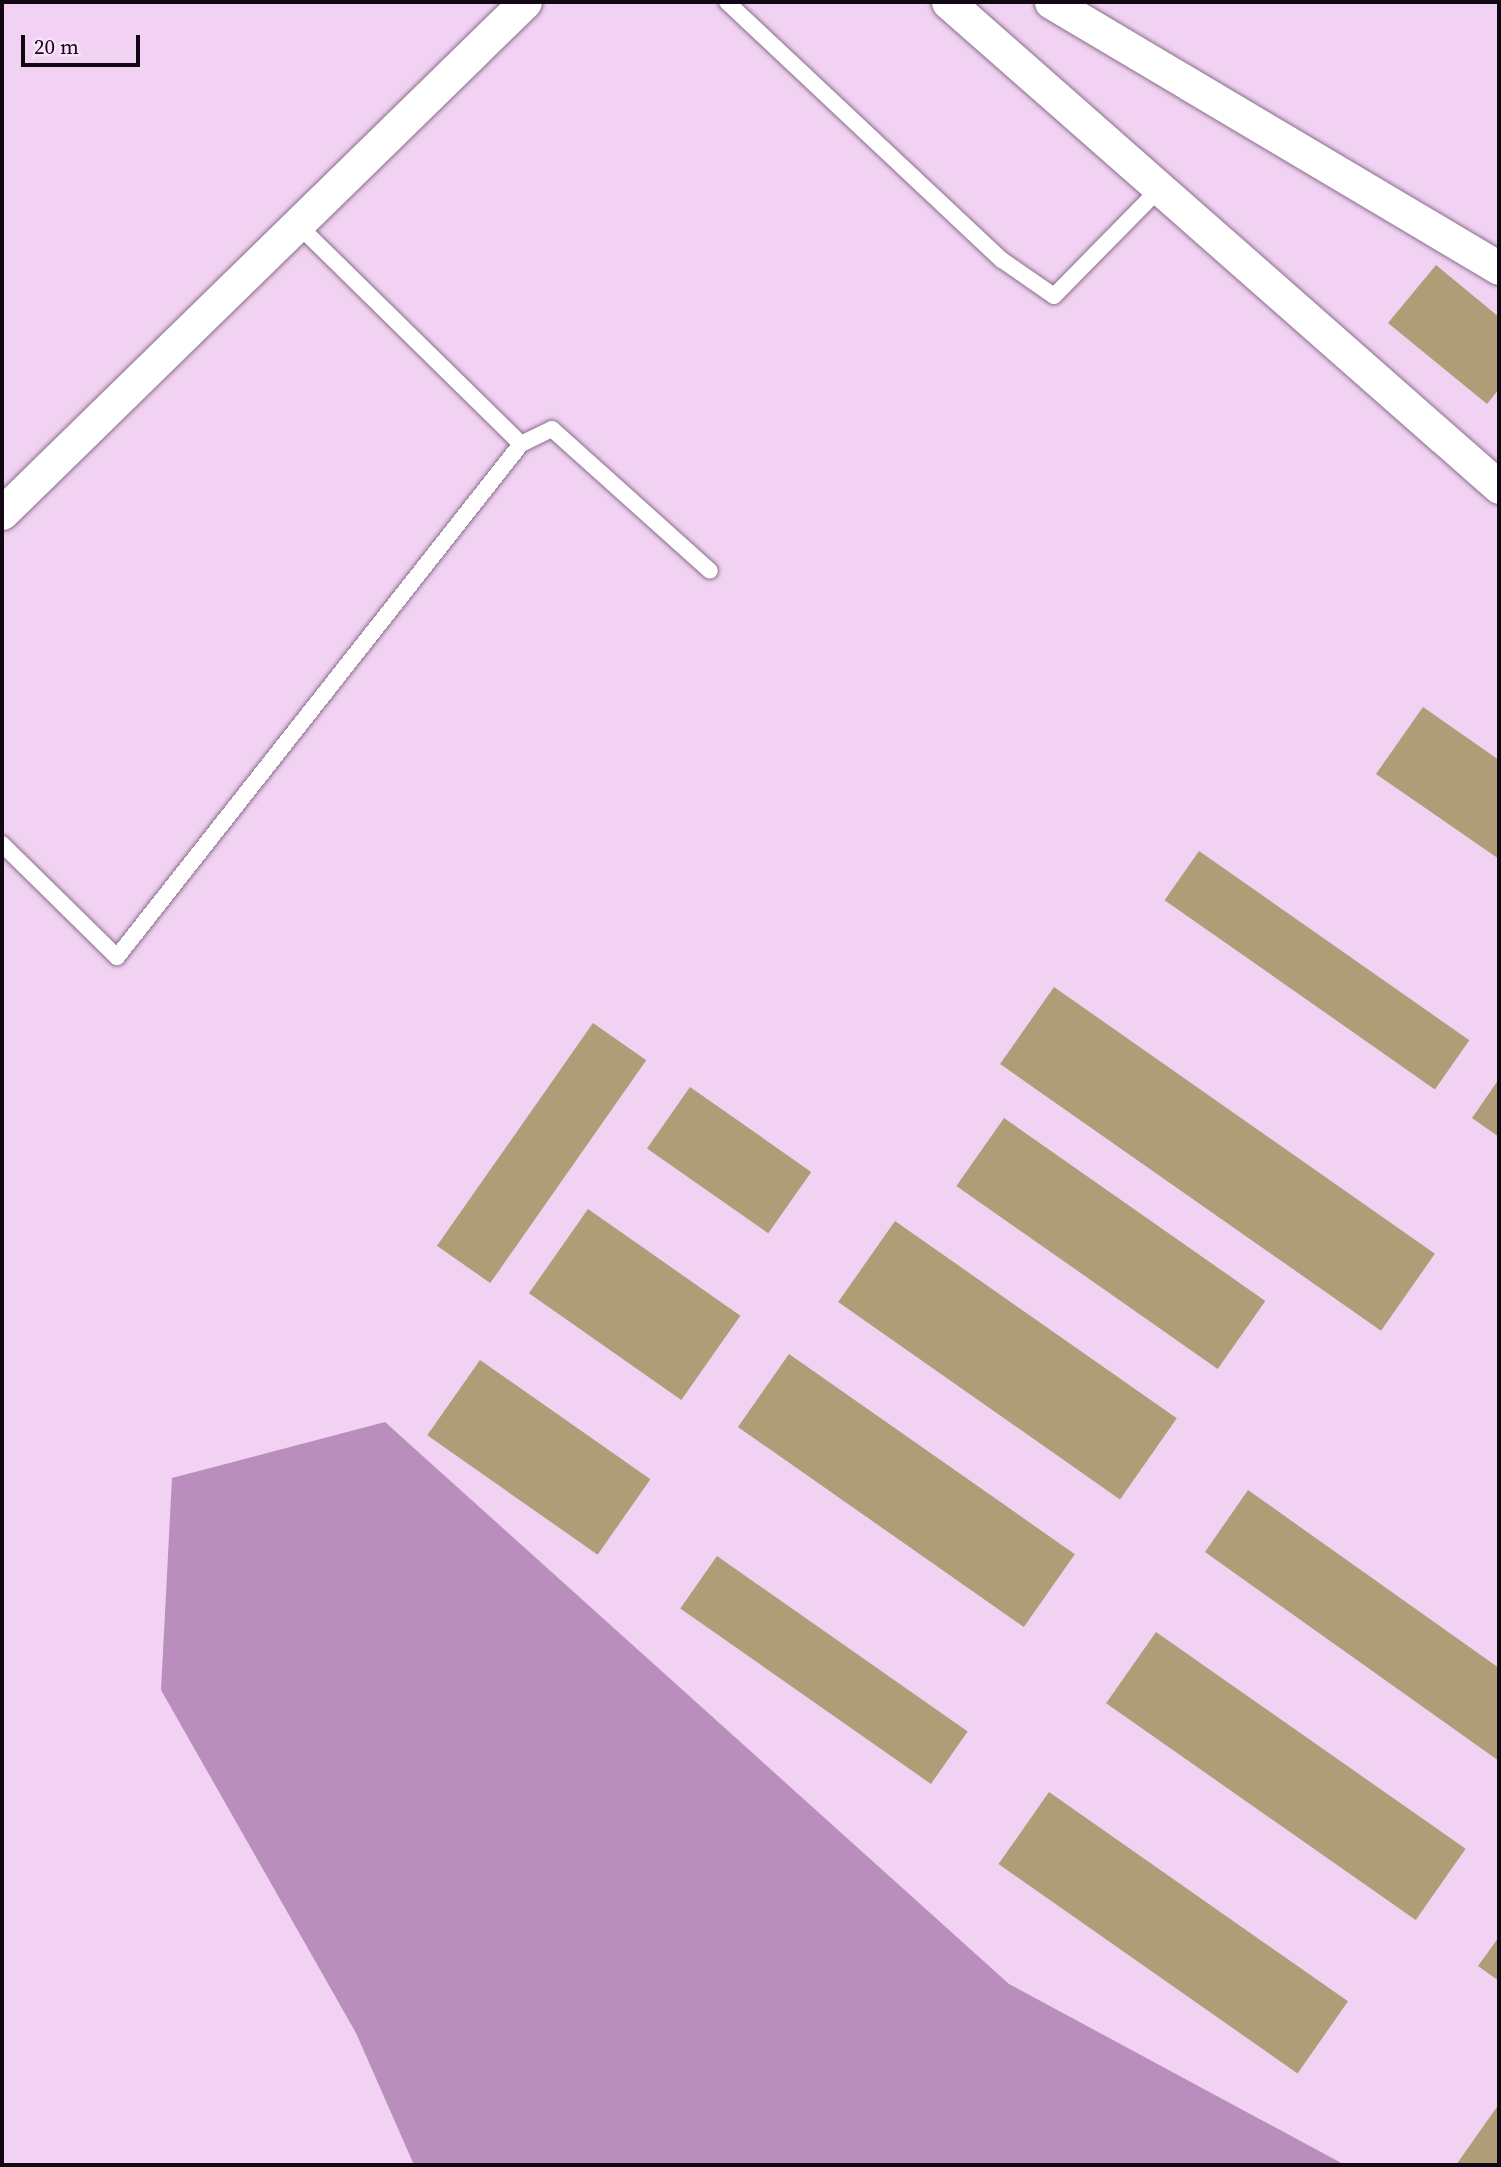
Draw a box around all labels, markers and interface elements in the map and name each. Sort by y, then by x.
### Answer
scale bar [24,21,144,65]
text: 20 m [34,32,79,61]

